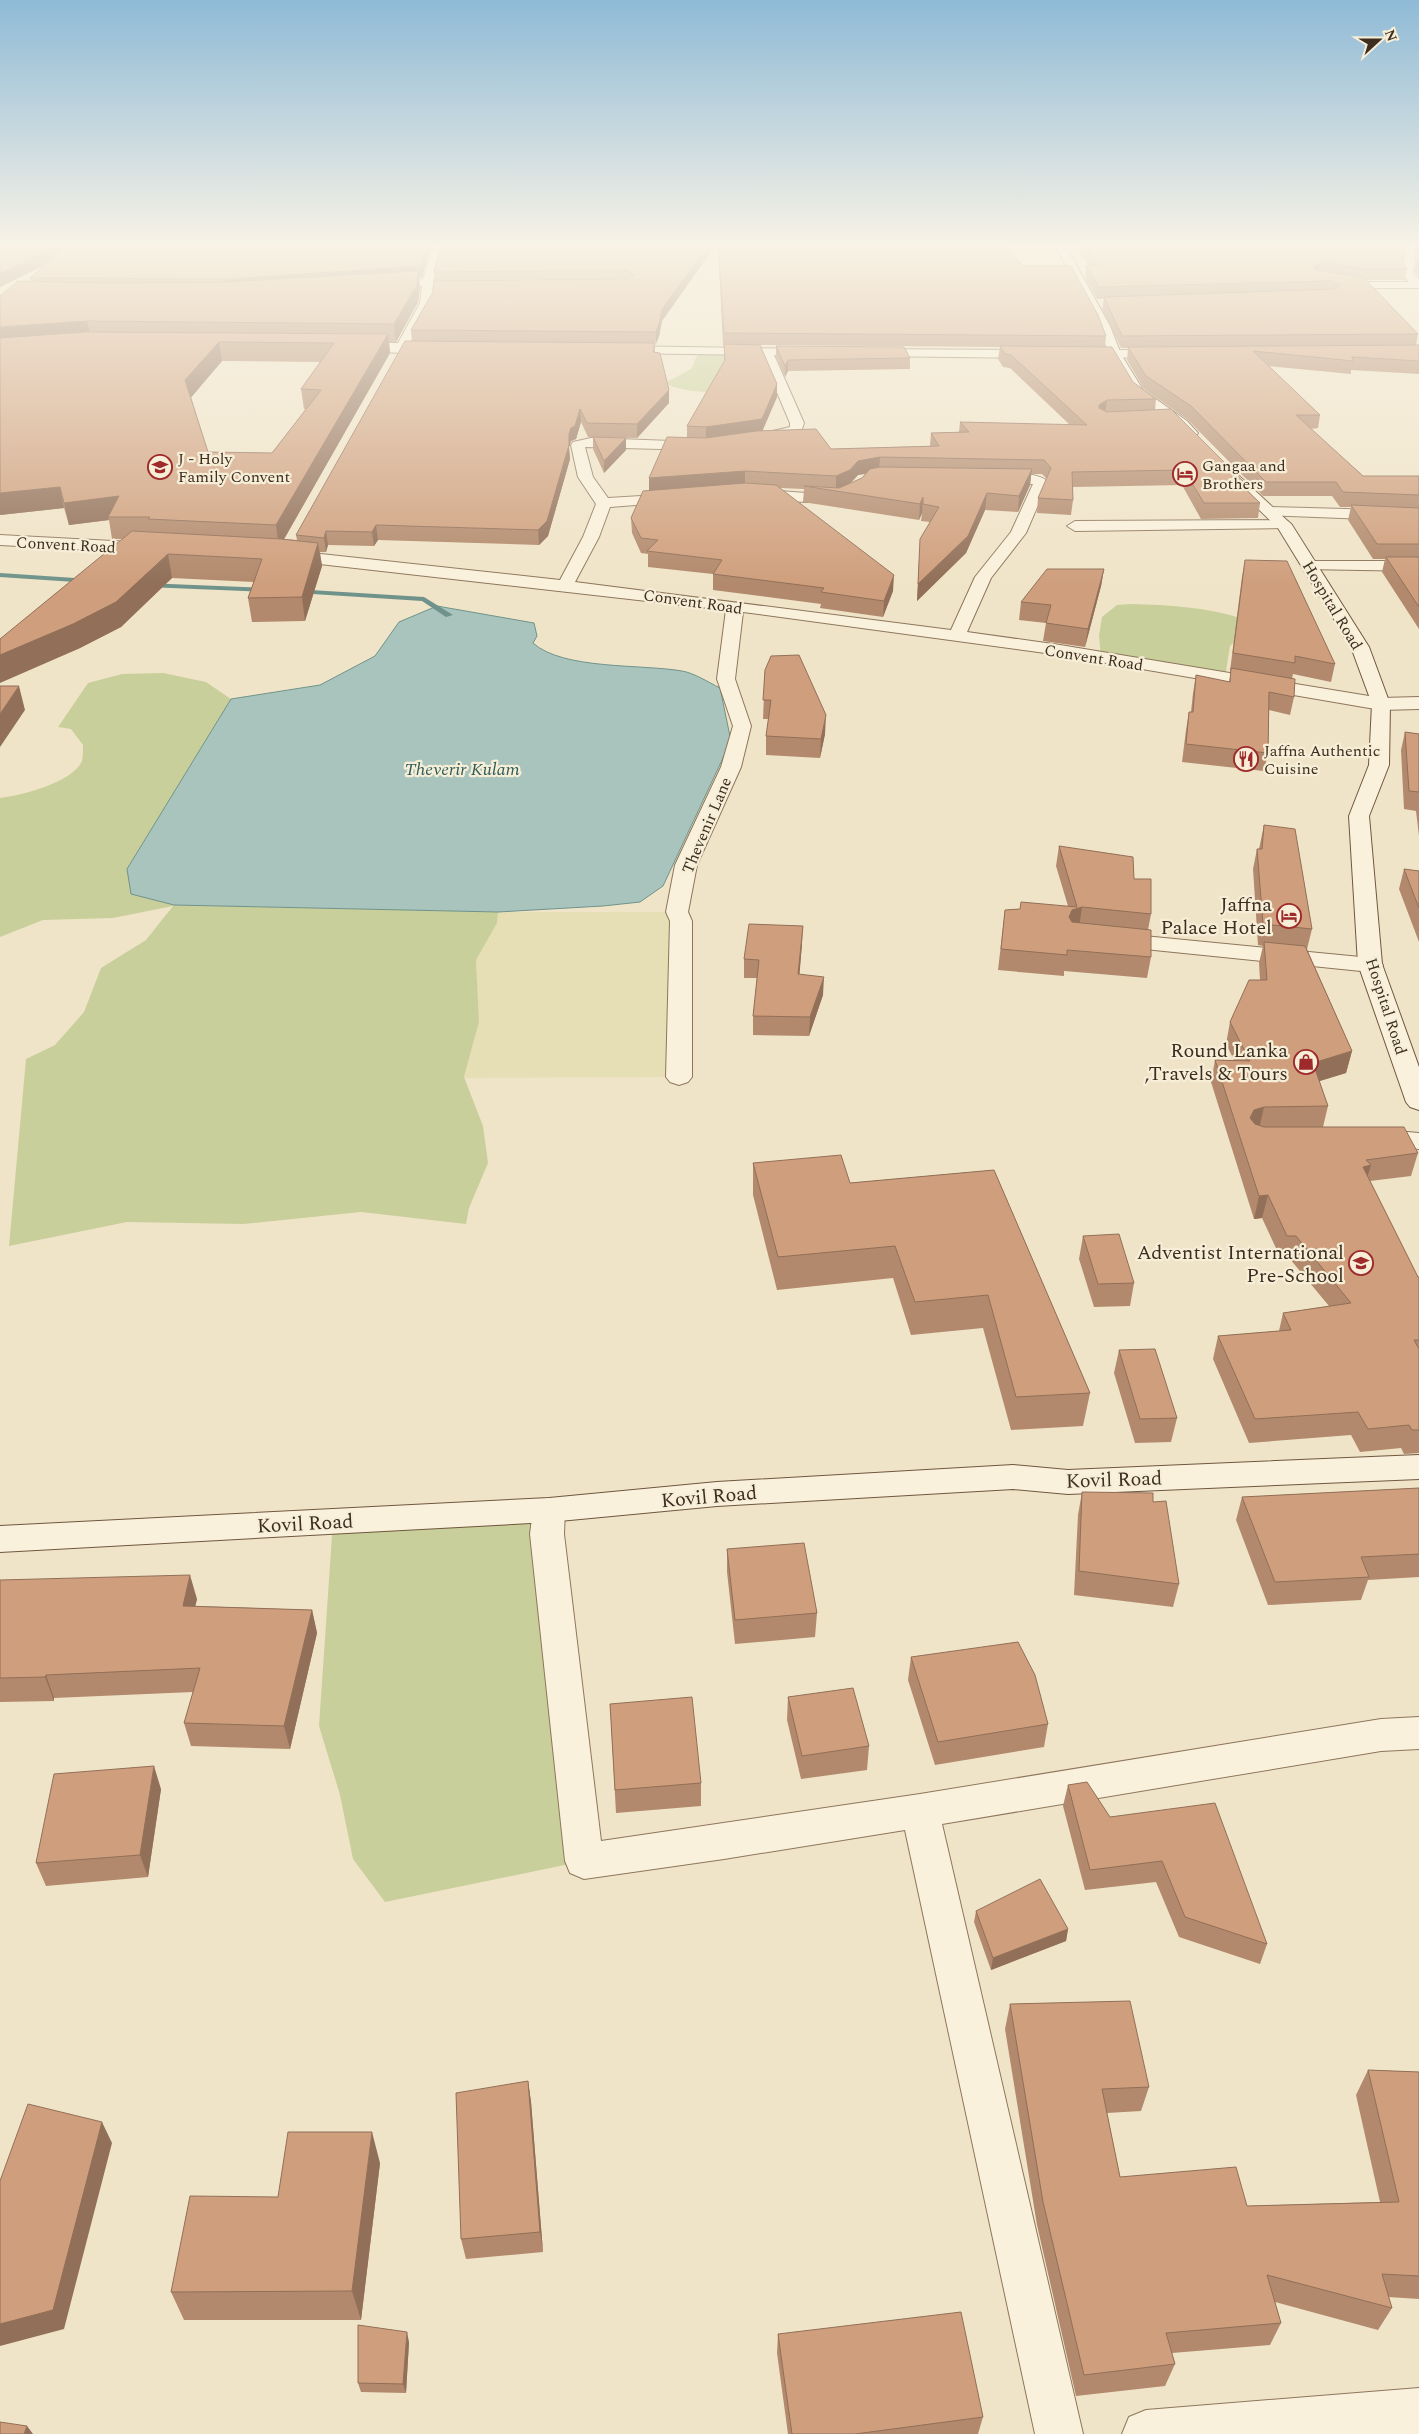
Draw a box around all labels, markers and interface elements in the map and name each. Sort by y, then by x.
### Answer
north arrow [1354,15,1404,65]
text: N [1379,26,1403,45]
place label: J - Holy Family Convent [178,447,291,489]
school or university icon: J - Holy Family Convent [147,454,173,480]
place label: Gangaa and Brothers [1202,454,1286,496]
hotel icon: Gangaa and Brothers [1172,461,1198,487]
street label: Convent Road [15,530,116,560]
street label: Hospital Road [1296,556,1368,655]
street label: Convent Road [642,583,744,621]
street label: Convent Road [1043,638,1145,678]
place label: Jaffna Authentic Cuisine [1264,739,1380,781]
restaurant icon: Jaffna Authentic Cuisine [1233,746,1259,772]
water label: Theverir Kulam [404,756,520,783]
street label: Thevenir Lane [676,773,738,877]
place label: Jaffna Palace Hotel [1160,890,1272,943]
hotel icon: Jaffna Palace Hotel [1276,903,1302,929]
street label: Hospital Road [1359,955,1413,1058]
place label: Round Lanka ,Travels & Tours [1145,1036,1288,1089]
shop icon: Round Lanka ,Travels & Tours [1293,1049,1319,1075]
place label: Adventist International Pre-School [1137,1238,1344,1291]
school or university icon: Adventist International Pre-School [1348,1250,1374,1276]
street label: Kovil Road [1065,1463,1163,1497]
street label: Kovil Road [660,1478,759,1516]
street label: Kovil Road [256,1506,354,1542]

